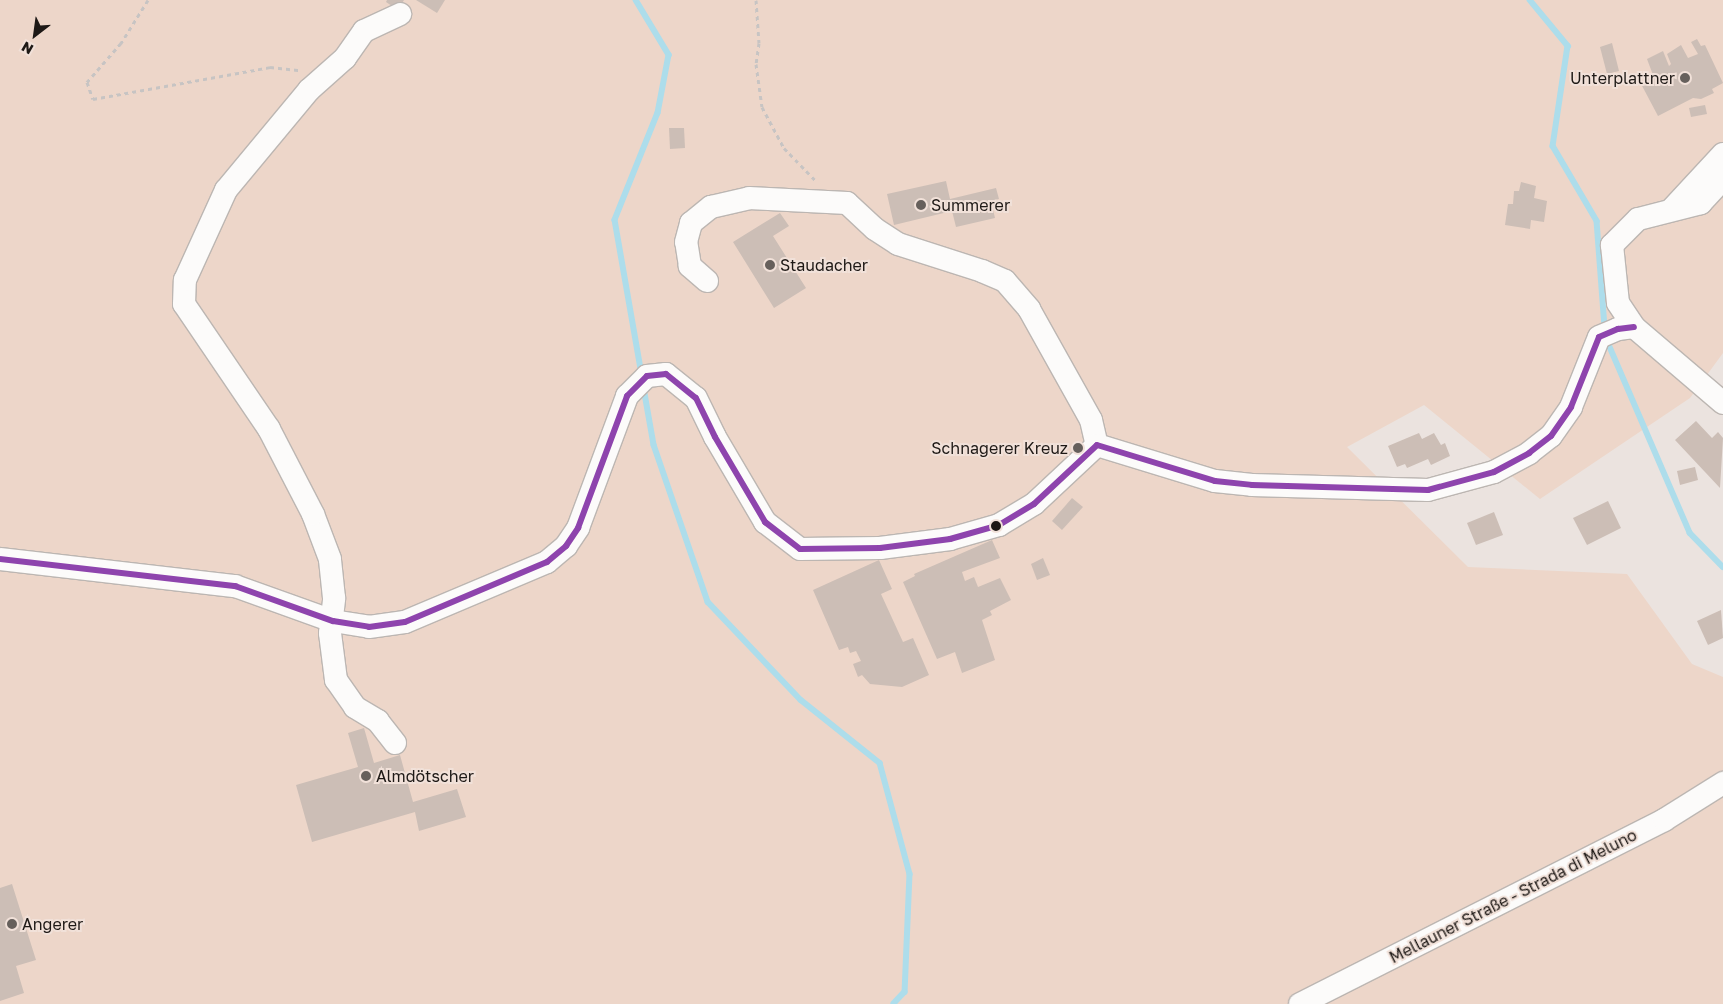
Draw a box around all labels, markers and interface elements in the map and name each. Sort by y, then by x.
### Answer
north arrow [10,10,60,60]
text: N [18,38,36,58]
place label: Unterplattner [1570,68,1675,88]
marker: Unterplattner [1679,72,1691,84]
place label: Summerer [931,195,1010,215]
marker: Summerer [915,199,927,211]
place label: Staudacher [780,255,868,275]
marker: Staudacher [764,259,776,271]
place label: Schnagerer Kreuz [931,438,1068,458]
marker: Schnagerer Kreuz [1072,442,1084,454]
unlabelled marker [991,521,1001,531]
place label: Almdötscher [376,766,474,786]
marker: Almdötscher [360,770,372,782]
street label: Mellauner Straße - Strada di Meluno [1386,825,1640,967]
place label: Angerer [22,914,83,934]
marker: Angerer [6,918,18,930]

